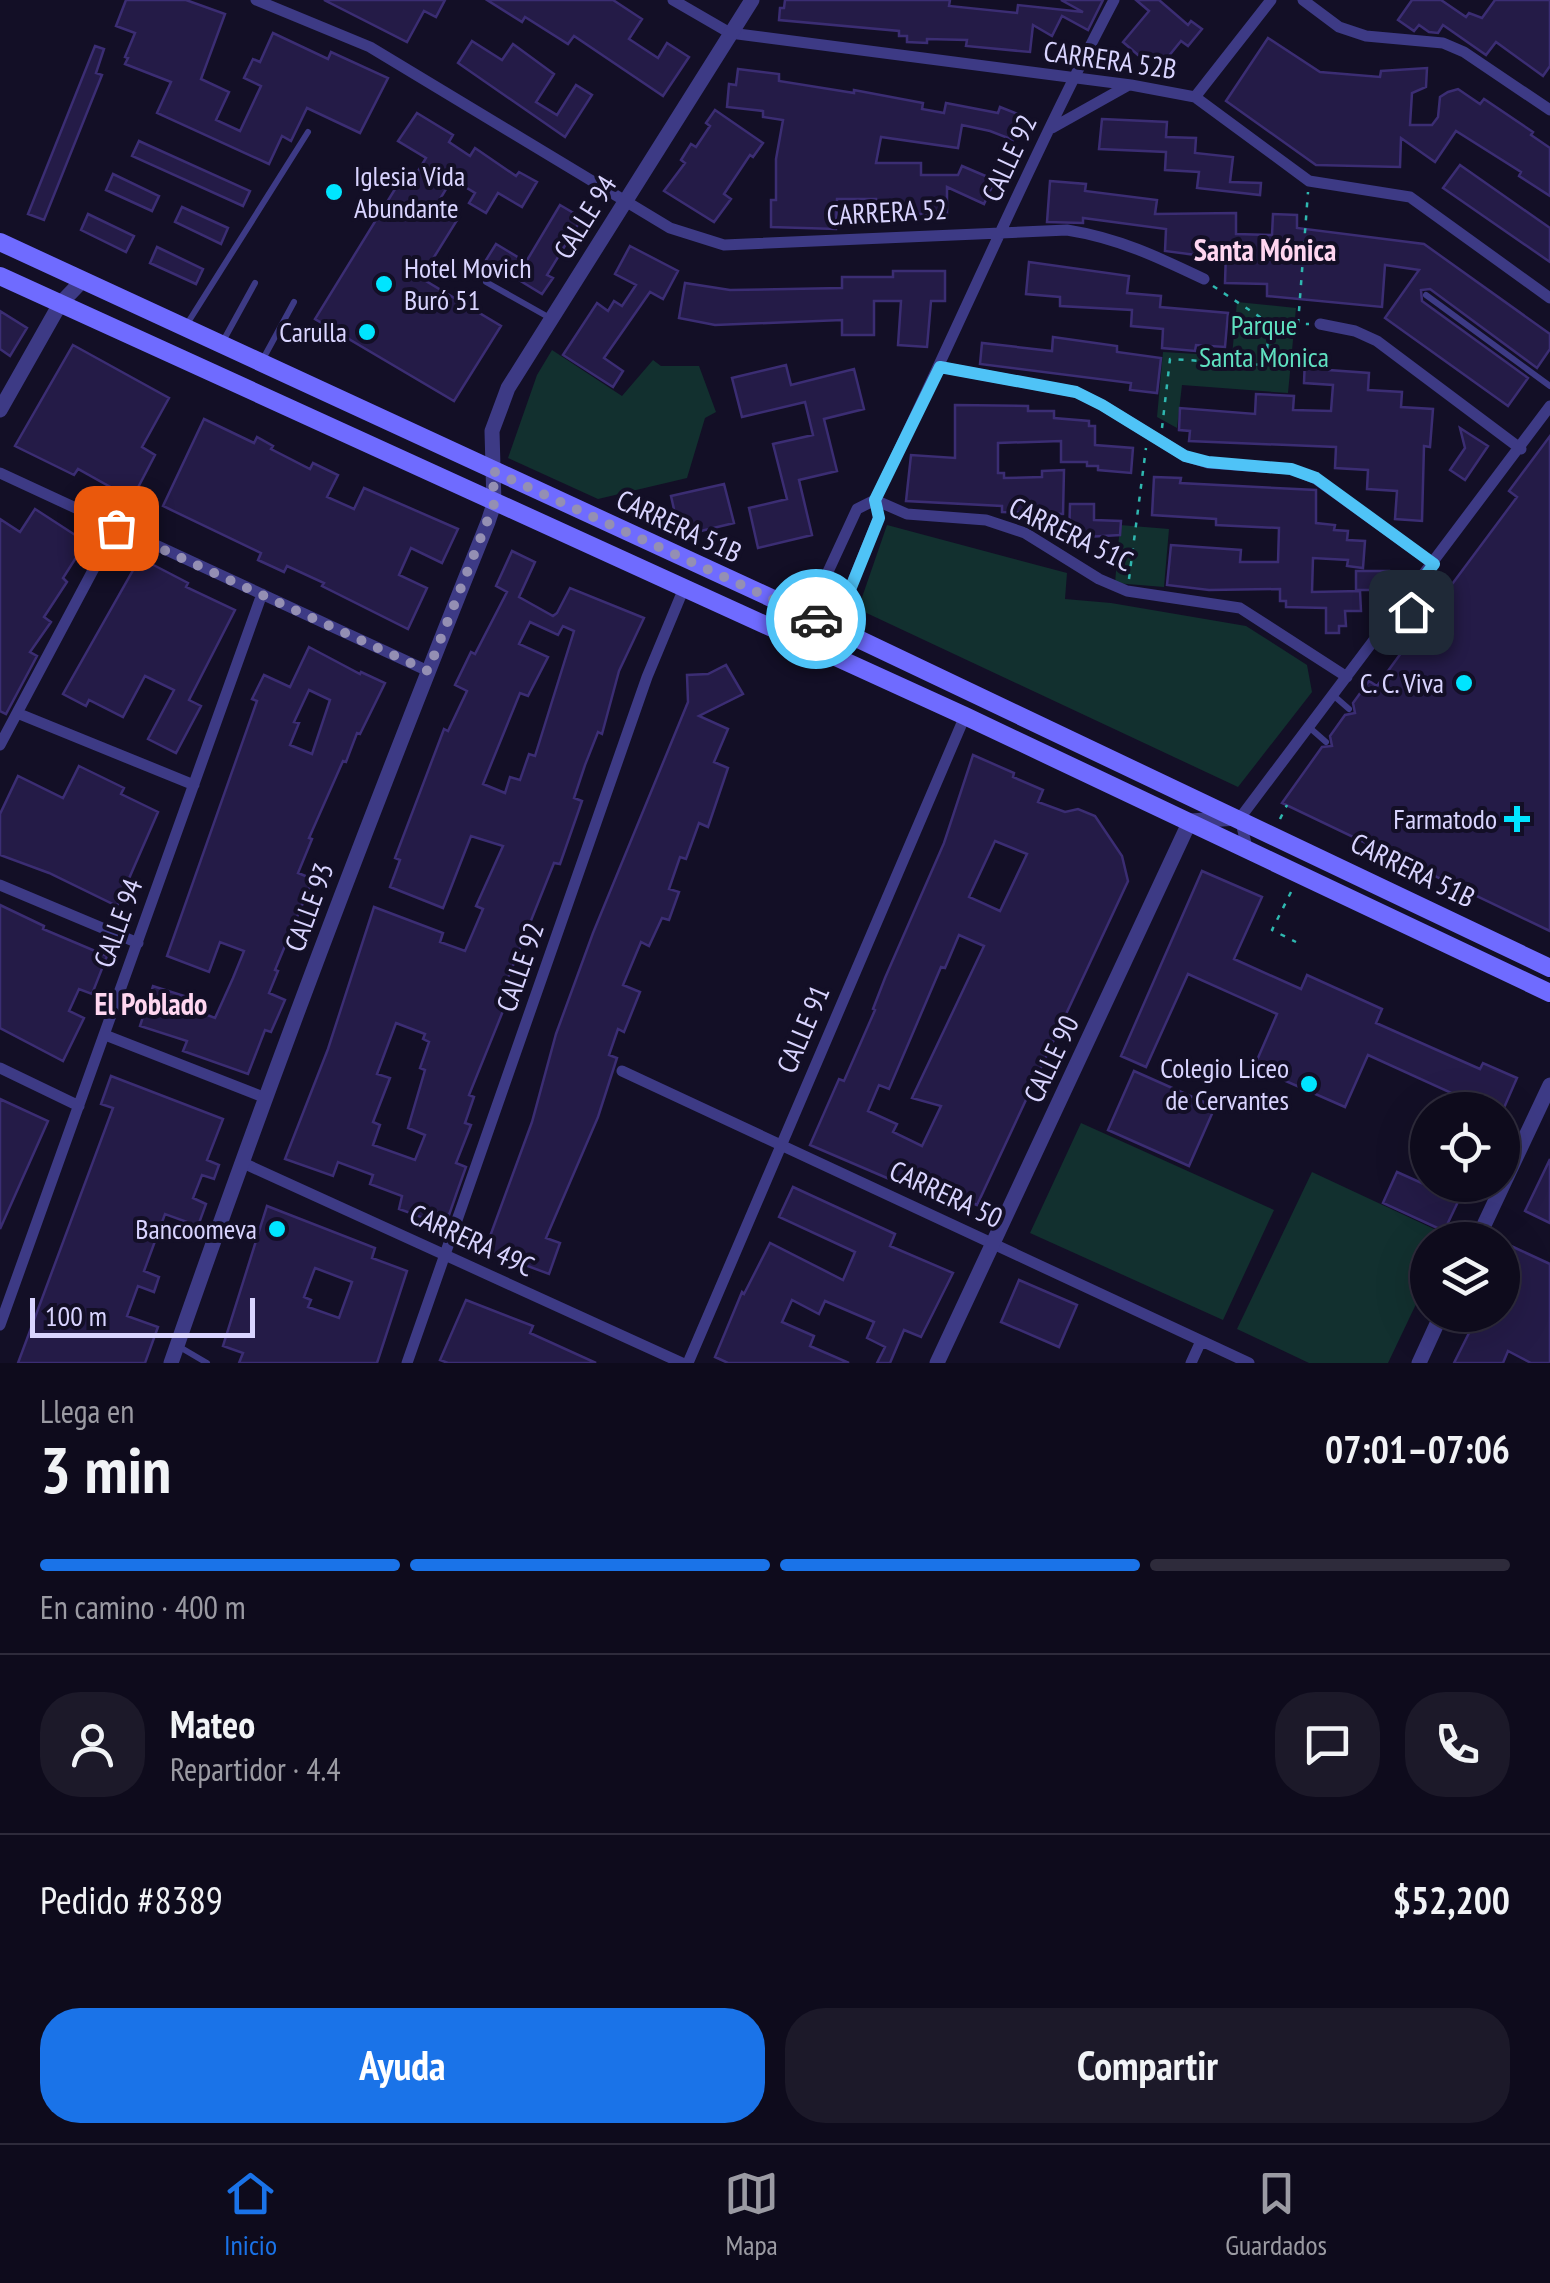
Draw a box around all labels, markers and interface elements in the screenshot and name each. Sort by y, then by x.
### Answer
street label: CARRERA 52B [1041,32,1179,87]
street label: CALLE 92 [972,108,1045,207]
place label: Iglesia Vida Abundante [354,157,465,226]
street label: CALLE 94 [545,168,625,265]
marker: Iglesia Vida Abundante [323,181,345,203]
street label: CARRERA 52 [826,190,948,233]
district label: Santa Mónica [1194,230,1336,269]
place label: Hotel Movich Buró 51 [404,249,532,318]
marker: Hotel Movich Buró 51 [373,273,395,295]
park label: Parque Santa Monica [1199,306,1329,375]
place label: Carulla [279,313,347,350]
marker: Carulla [356,321,378,343]
street label: CARRERA 51B [611,481,748,571]
pin [74,486,159,571]
street label: CARRERA 51C [1003,488,1139,579]
icon: bag [89,501,144,556]
courier [766,569,866,669]
pin [1369,570,1454,655]
icon: home [1384,585,1439,640]
icon: car [789,592,844,647]
place label: C. C. Viva [1360,664,1444,701]
marker: C. C. Viva [1453,672,1475,694]
place label: Farmatodo [1393,800,1497,837]
marker: Farmatodo [1506,808,1528,830]
street label: CARRERA 51B [1345,824,1481,915]
street label: CALLE 93 [275,857,342,956]
street label: CALLE 94 [84,873,151,972]
street label: CALLE 92 [487,917,552,1016]
street label: CALLE 91 [768,979,837,1078]
district label: El Poblado [95,984,207,1023]
street label: CALLE 90 [1014,1009,1087,1108]
place label: Colegio Liceo de Cervantes [1160,1049,1289,1118]
marker: Colegio Liceo de Cervantes [1298,1073,1320,1095]
map controls [1410,1092,1520,1332]
button: locate [1410,1092,1520,1202]
street label: CARRERA 50 [884,1151,1009,1236]
street label: CARRERA 49C [404,1195,541,1285]
place label: Bancoomeva [135,1210,257,1247]
marker: Bancoomeva [266,1218,288,1240]
button: layers [1410,1222,1520,1332]
scale bar [30,1293,255,1338]
text: 100 m [45,1297,107,1334]
text: Llega en [40,1390,134,1432]
text: 07:01–07:06 [1325,1424,1510,1473]
text: 3 min [40,1427,171,1511]
text: En camino · 400 m [40,1586,246,1628]
button: person [40,1692,145,1797]
button: chat [1275,1692,1380,1797]
button: phone [1405,1692,1510,1797]
text: Mateo [170,1699,255,1748]
text: Repartidor · 4.4 [170,1748,341,1790]
text: Pedido #8389 [40,1875,223,1924]
text: $52,200 [1393,1875,1510,1924]
button: Ayuda [40,2008,765,2123]
button: Compartir [785,2008,1510,2123]
tab: Inicio [223,2166,278,2263]
tab: Mapa [724,2166,779,2263]
tab: Guardados [1225,2166,1327,2263]

